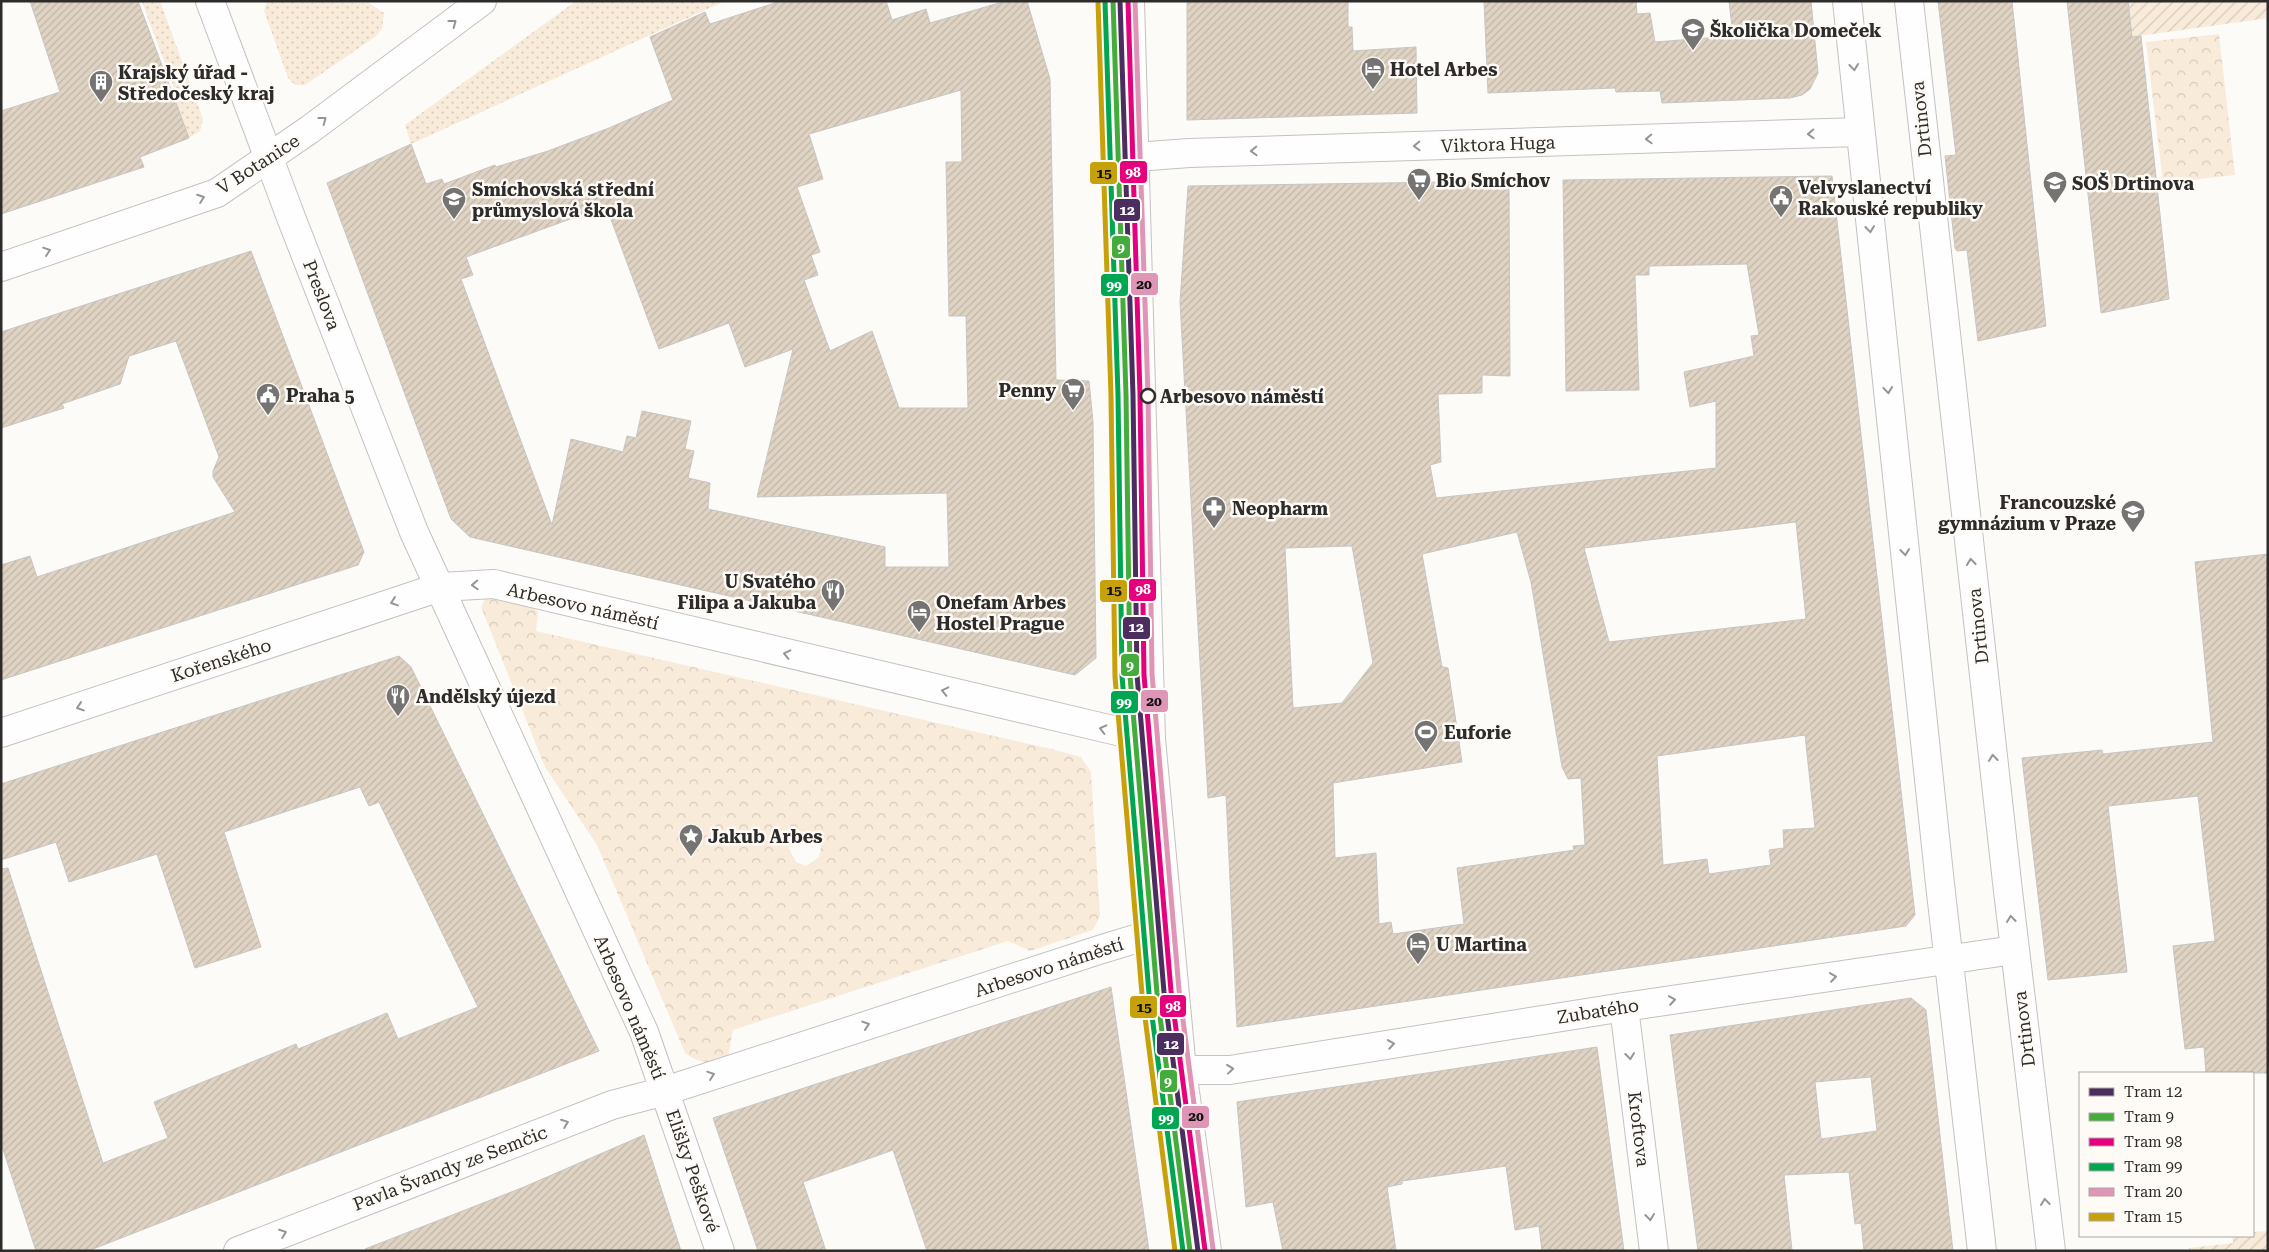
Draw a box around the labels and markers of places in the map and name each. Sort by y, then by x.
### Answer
school or university icon: Školička Domeček [1680,17,1706,51]
place label: Školička Domeček [1710,19,1882,41]
hotel icon: Hotel Arbes [1360,56,1386,90]
place label: Hotel Arbes [1390,59,1497,80]
place label: Krajský úřad - Středočeský kraj [118,62,274,104]
building icon: Krajský úřad - Středočeský kraj [88,69,114,103]
supermarket icon: Bio Smíchov [1406,167,1432,201]
place label: Bio Smíchov [1436,170,1550,191]
school or university icon: SOŠ Drtinova [2042,170,2068,204]
place label: SOŠ Drtinova [2072,172,2194,194]
place label: Velvyslanectví Rakouské republiky [1798,177,1983,219]
place label: Smíchovská střední průmyslová škola [472,179,654,221]
public building icon: Velvyslanectví Rakouské republiky [1768,184,1794,218]
school or university icon: Smíchovská střední průmyslová škola [441,186,467,220]
supermarket icon: Penny [1060,377,1086,411]
place label: Penny [999,380,1056,401]
public building icon: Praha 5 [255,382,281,416]
place label: Praha 5 [286,385,354,406]
place label: Arbesovo náměstí [1160,386,1324,407]
marker: Arbesovo náměstí [1140,388,1156,404]
place label: Francouzské gymnázium v Praze [1937,492,2116,534]
pharmacy icon: Neopharm [1201,495,1227,529]
place label: Neopharm [1232,498,1329,519]
school or university icon: Francouzské gymnázium v Praze [2120,499,2146,533]
place label: U Svatého Filipa a Jakuba [677,571,816,613]
restaurant icon: U Svatého Filipa a Jakuba [820,578,846,612]
place label: Onefam Arbes Hostel Prague [936,592,1066,634]
hotel icon: Onefam Arbes Hostel Prague [906,599,932,633]
restaurant icon: Andělský újezd [385,683,411,717]
place label: Andělský újezd [416,686,556,707]
sports icon: Euforie [1413,719,1439,753]
place label: Euforie [1444,722,1512,743]
place icon: Jakub Arbes [678,823,704,857]
place label: Jakub Arbes [708,826,823,847]
hotel icon: U Martina [1405,931,1431,965]
place label: U Martina [1436,934,1527,955]

